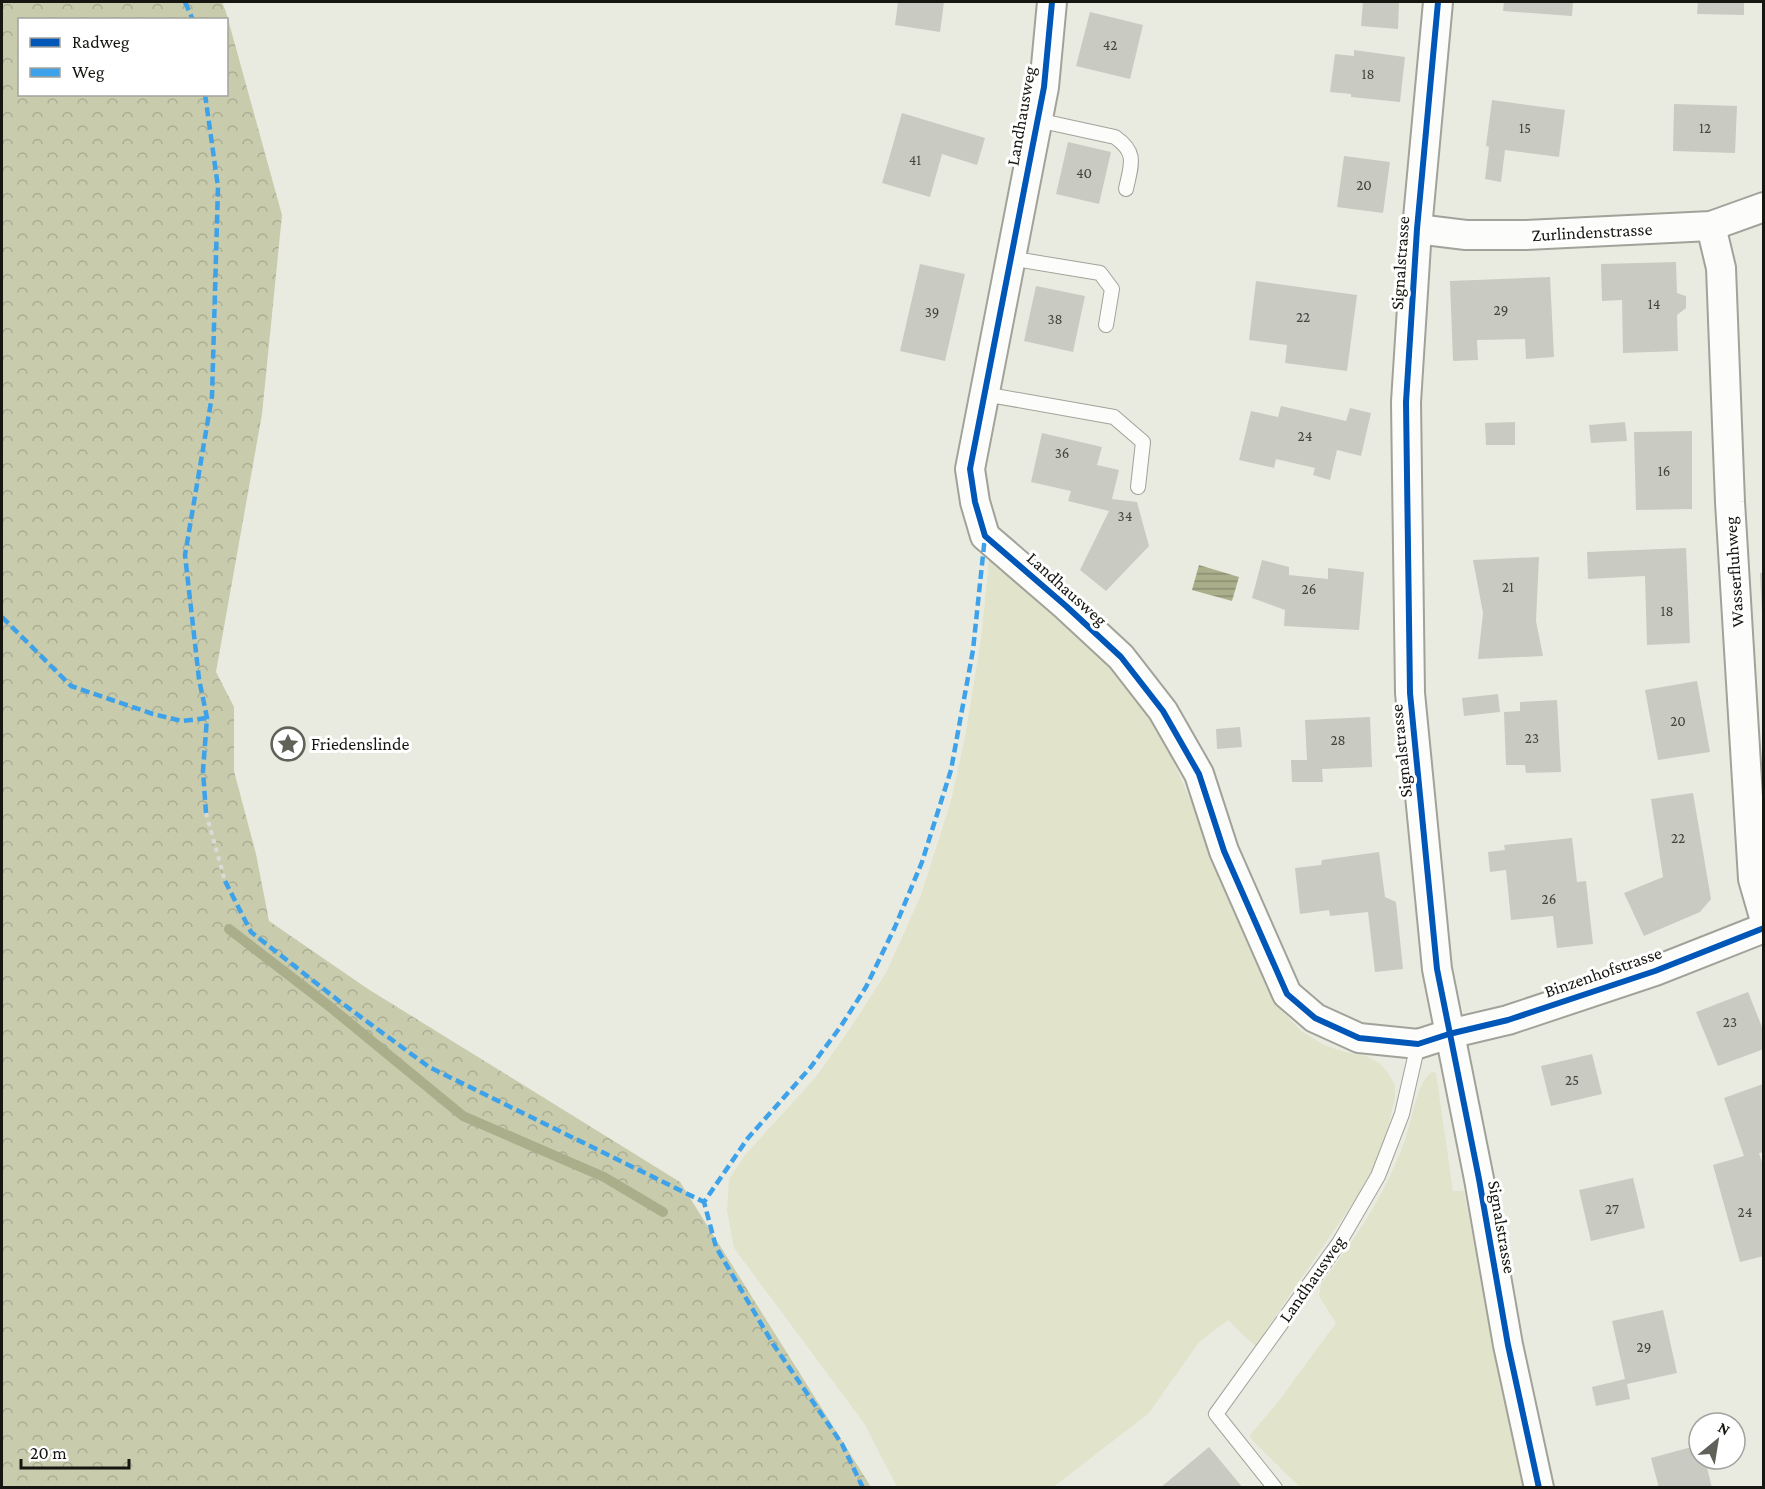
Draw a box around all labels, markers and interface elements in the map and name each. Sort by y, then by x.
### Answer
legend [18,18,228,96]
text: Radweg [72,32,130,52]
house number: 42 [1103,37,1117,53]
text: Weg [72,62,105,82]
street label: Landhausweg [1002,64,1040,167]
house number: 18 [1361,66,1375,82]
house number: 15 [1519,120,1531,136]
house number: 12 [1699,120,1711,136]
house number: 41 [909,152,921,168]
house number: 40 [1076,165,1092,181]
house number: 20 [1356,177,1372,193]
street label: Signalstrasse [1387,215,1413,311]
street label: Zurlindenstrasse [1531,219,1653,245]
house number: 14 [1648,296,1660,312]
house number: 29 [1494,302,1508,318]
house number: 39 [925,304,939,320]
house number: 22 [1296,309,1310,325]
house number: 38 [1047,311,1063,327]
house number: 24 [1298,428,1312,444]
house number: 36 [1055,445,1069,461]
house number: 16 [1658,463,1670,479]
house number: 34 [1118,508,1132,524]
street label: Wasserfluhweg [1720,516,1748,628]
street label: Landhausweg [1023,548,1111,630]
house number: 21 [1502,579,1514,595]
house number: 26 [1302,581,1316,597]
house number: 18 [1660,603,1674,619]
street label: Signalstrasse [1386,703,1416,799]
house number: 20 [1670,713,1686,729]
place icon: Friedenslinde [270,726,306,762]
house number: 23 [1525,730,1539,746]
house number: 28 [1330,732,1346,748]
place label: Friedenslinde [311,734,409,754]
house number: 22 [1671,830,1685,846]
house number: 26 [1542,891,1556,907]
street label: Binzenhofstrasse [1542,943,1664,1001]
house number: 23 [1723,1014,1737,1030]
house number: 25 [1565,1072,1579,1088]
street label: Signalstrasse [1484,1179,1520,1275]
house number: 27 [1605,1201,1619,1217]
house number: 24 [1738,1204,1752,1220]
street label: Landhausweg [1275,1232,1349,1326]
house number: 29 [1637,1339,1651,1355]
north arrow [1687,1411,1747,1471]
text: N [1715,1418,1733,1439]
scale bar [21,1432,129,1470]
text: 20 m [30,1443,67,1463]

